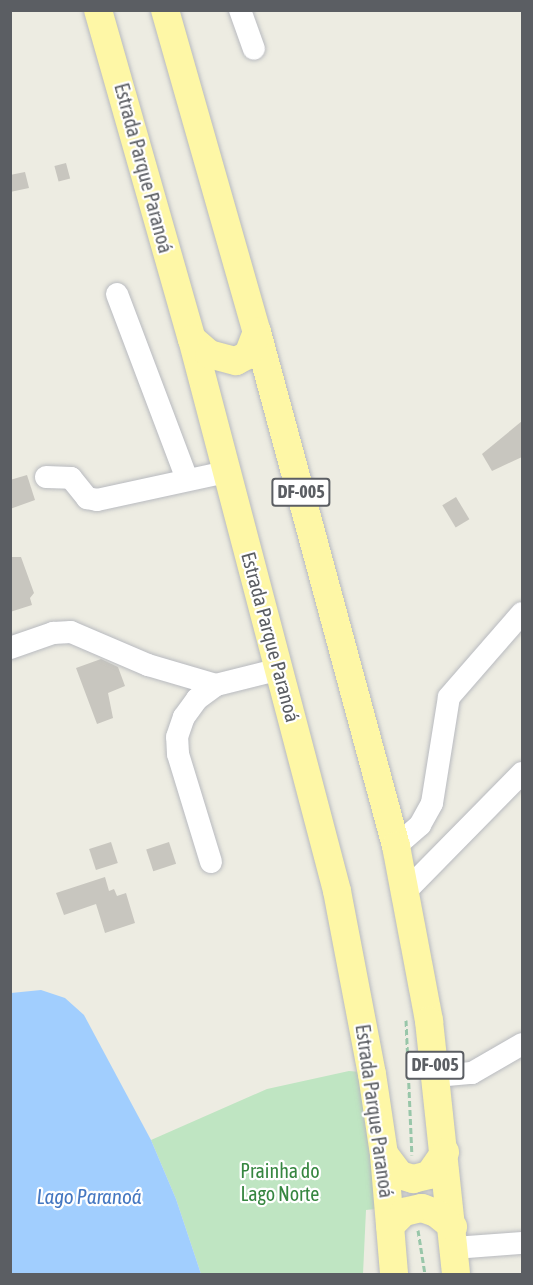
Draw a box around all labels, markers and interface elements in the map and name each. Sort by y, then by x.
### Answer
street label: Estrada Parque Paranoá [110,80,178,256]
road number: DF-005 [271,477,331,507]
street label: Estrada Parque Paranoá [237,549,305,725]
street label: Estrada Parque Paranoá [351,1023,399,1199]
road number: DF-005 [405,1050,465,1080]
park label: Prainha do Lago Norte [240,1159,320,1206]
water label: Lago Paranoá [36,1183,142,1209]

